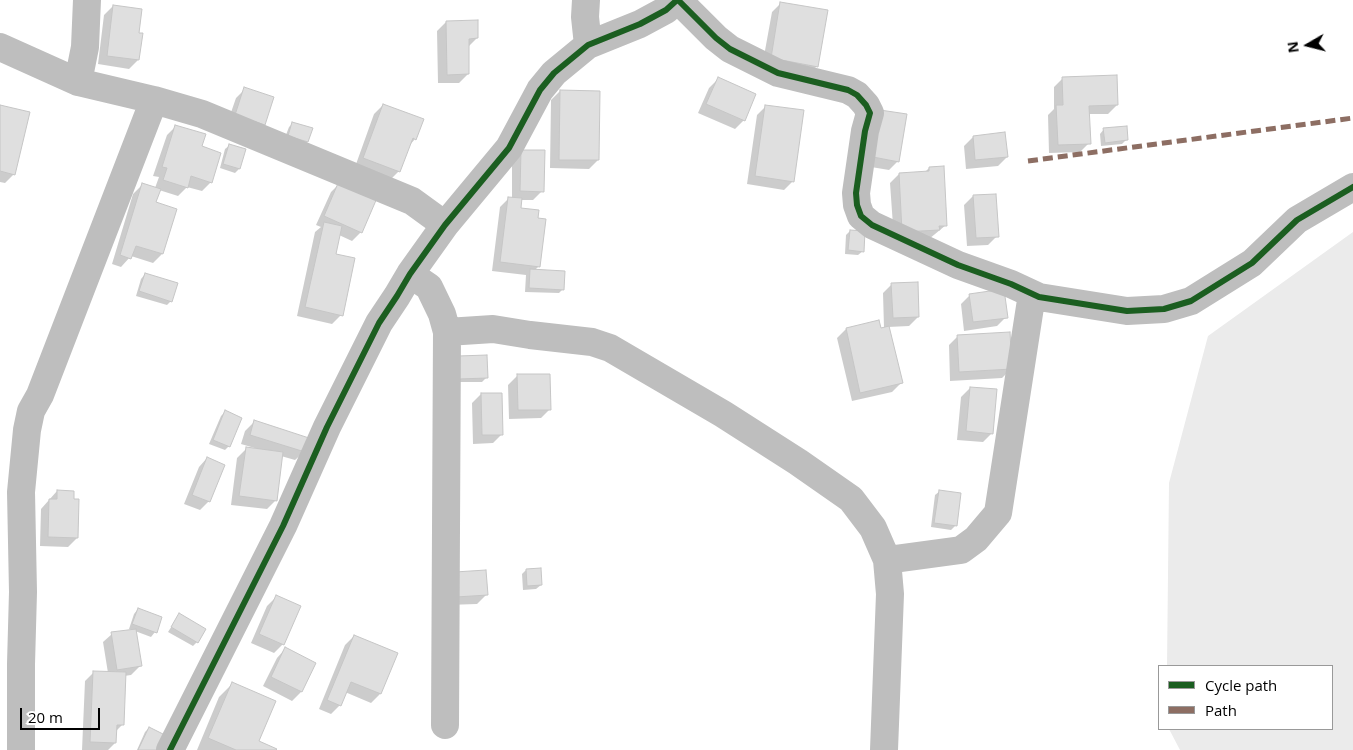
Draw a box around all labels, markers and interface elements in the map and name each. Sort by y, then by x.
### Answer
north arrow [1283,20,1333,70]
text: N [1282,40,1303,54]
legend [1158,665,1333,730]
text: Cycle path [1205,675,1277,695]
scale bar [22,698,102,730]
text: Path [1205,700,1237,720]
text: 20 m [28,707,63,727]

